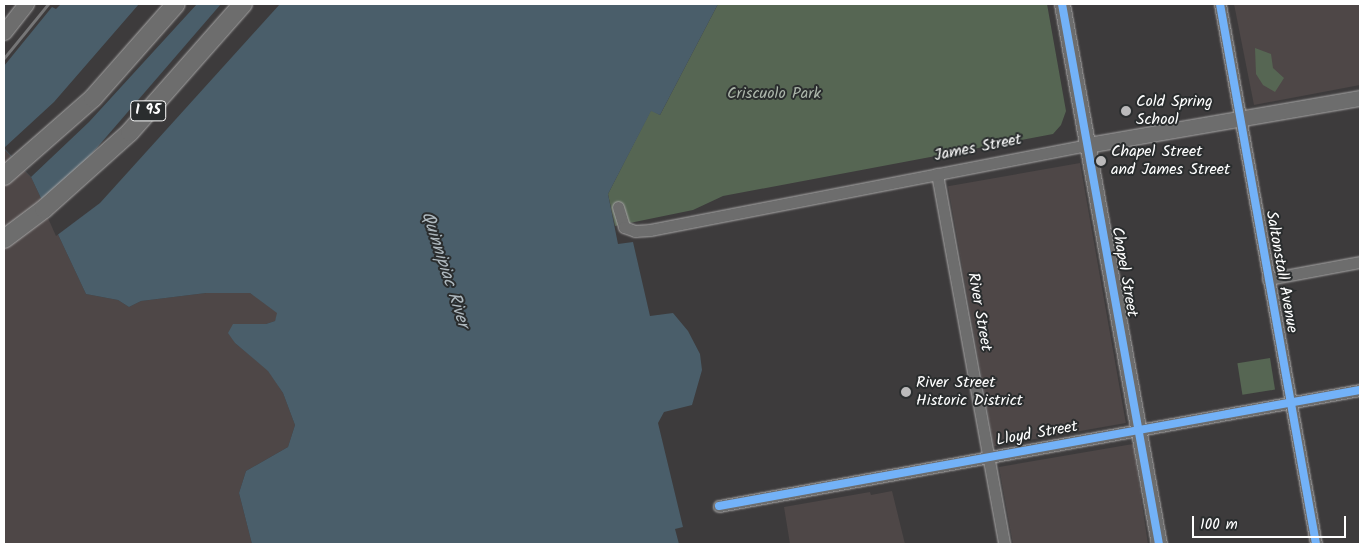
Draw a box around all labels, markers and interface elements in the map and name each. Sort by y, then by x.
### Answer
park label: Criscuolo Park [727,84,821,104]
place label: Cold Spring School [1136,92,1213,130]
road number: I 95 [129,98,167,124]
marker: Cold Spring School [1120,105,1132,117]
street label: James Street [933,130,1023,166]
place label: Chapel Street and James Street [1111,142,1230,180]
marker: Chapel Street and James Street [1095,155,1107,167]
water label: Quinnipiac River [415,209,473,331]
street label: Saltonstall Avenue [1261,209,1301,335]
street label: Chapel Street [1107,225,1141,319]
street label: River Street [963,271,995,353]
place label: River Street Historic District [916,373,1023,411]
marker: River Street Historic District [900,386,912,398]
street label: Lloyd Street [995,417,1079,451]
scale bar [1194,506,1348,538]
text: 100 m [1200,513,1238,537]

